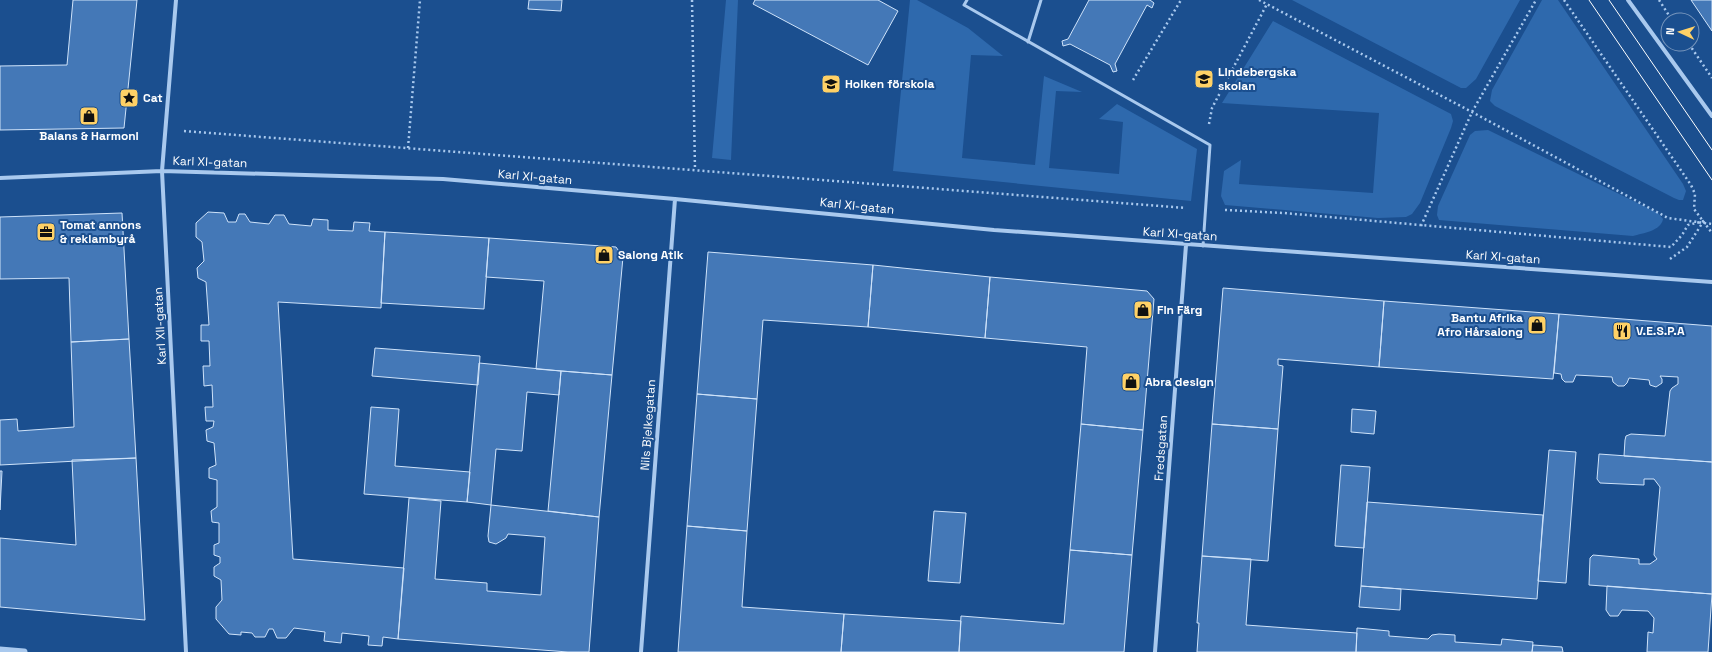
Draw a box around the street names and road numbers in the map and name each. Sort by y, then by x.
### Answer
street label: Karl XI-gatan [172,153,248,171]
street label: Karl XI-gatan [497,166,573,188]
street label: Karl XI-gatan [819,194,895,218]
street label: Karl XI-gatan [1142,223,1218,245]
street label: Karl XI-gatan [1465,246,1541,268]
street label: Karl XII-gatan [150,287,170,365]
street label: Nils Bjelkegatan [637,379,659,471]
street label: Fredsgatan [1151,415,1171,481]

